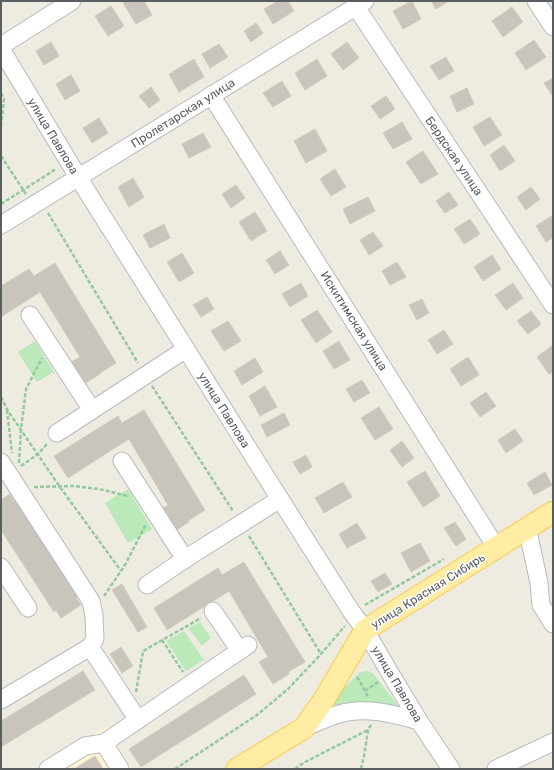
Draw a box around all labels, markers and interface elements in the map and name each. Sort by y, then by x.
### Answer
street label: Пролетарская улица [129,75,237,151]
street label: улица Павлова [25,95,81,177]
street label: Бердская улица [422,114,486,198]
street label: Искитимская улица [318,269,390,373]
street label: улица Павлова [195,370,253,450]
street label: улица Красная Сибирь [368,550,488,632]
street label: улица Павлова [369,643,425,725]

